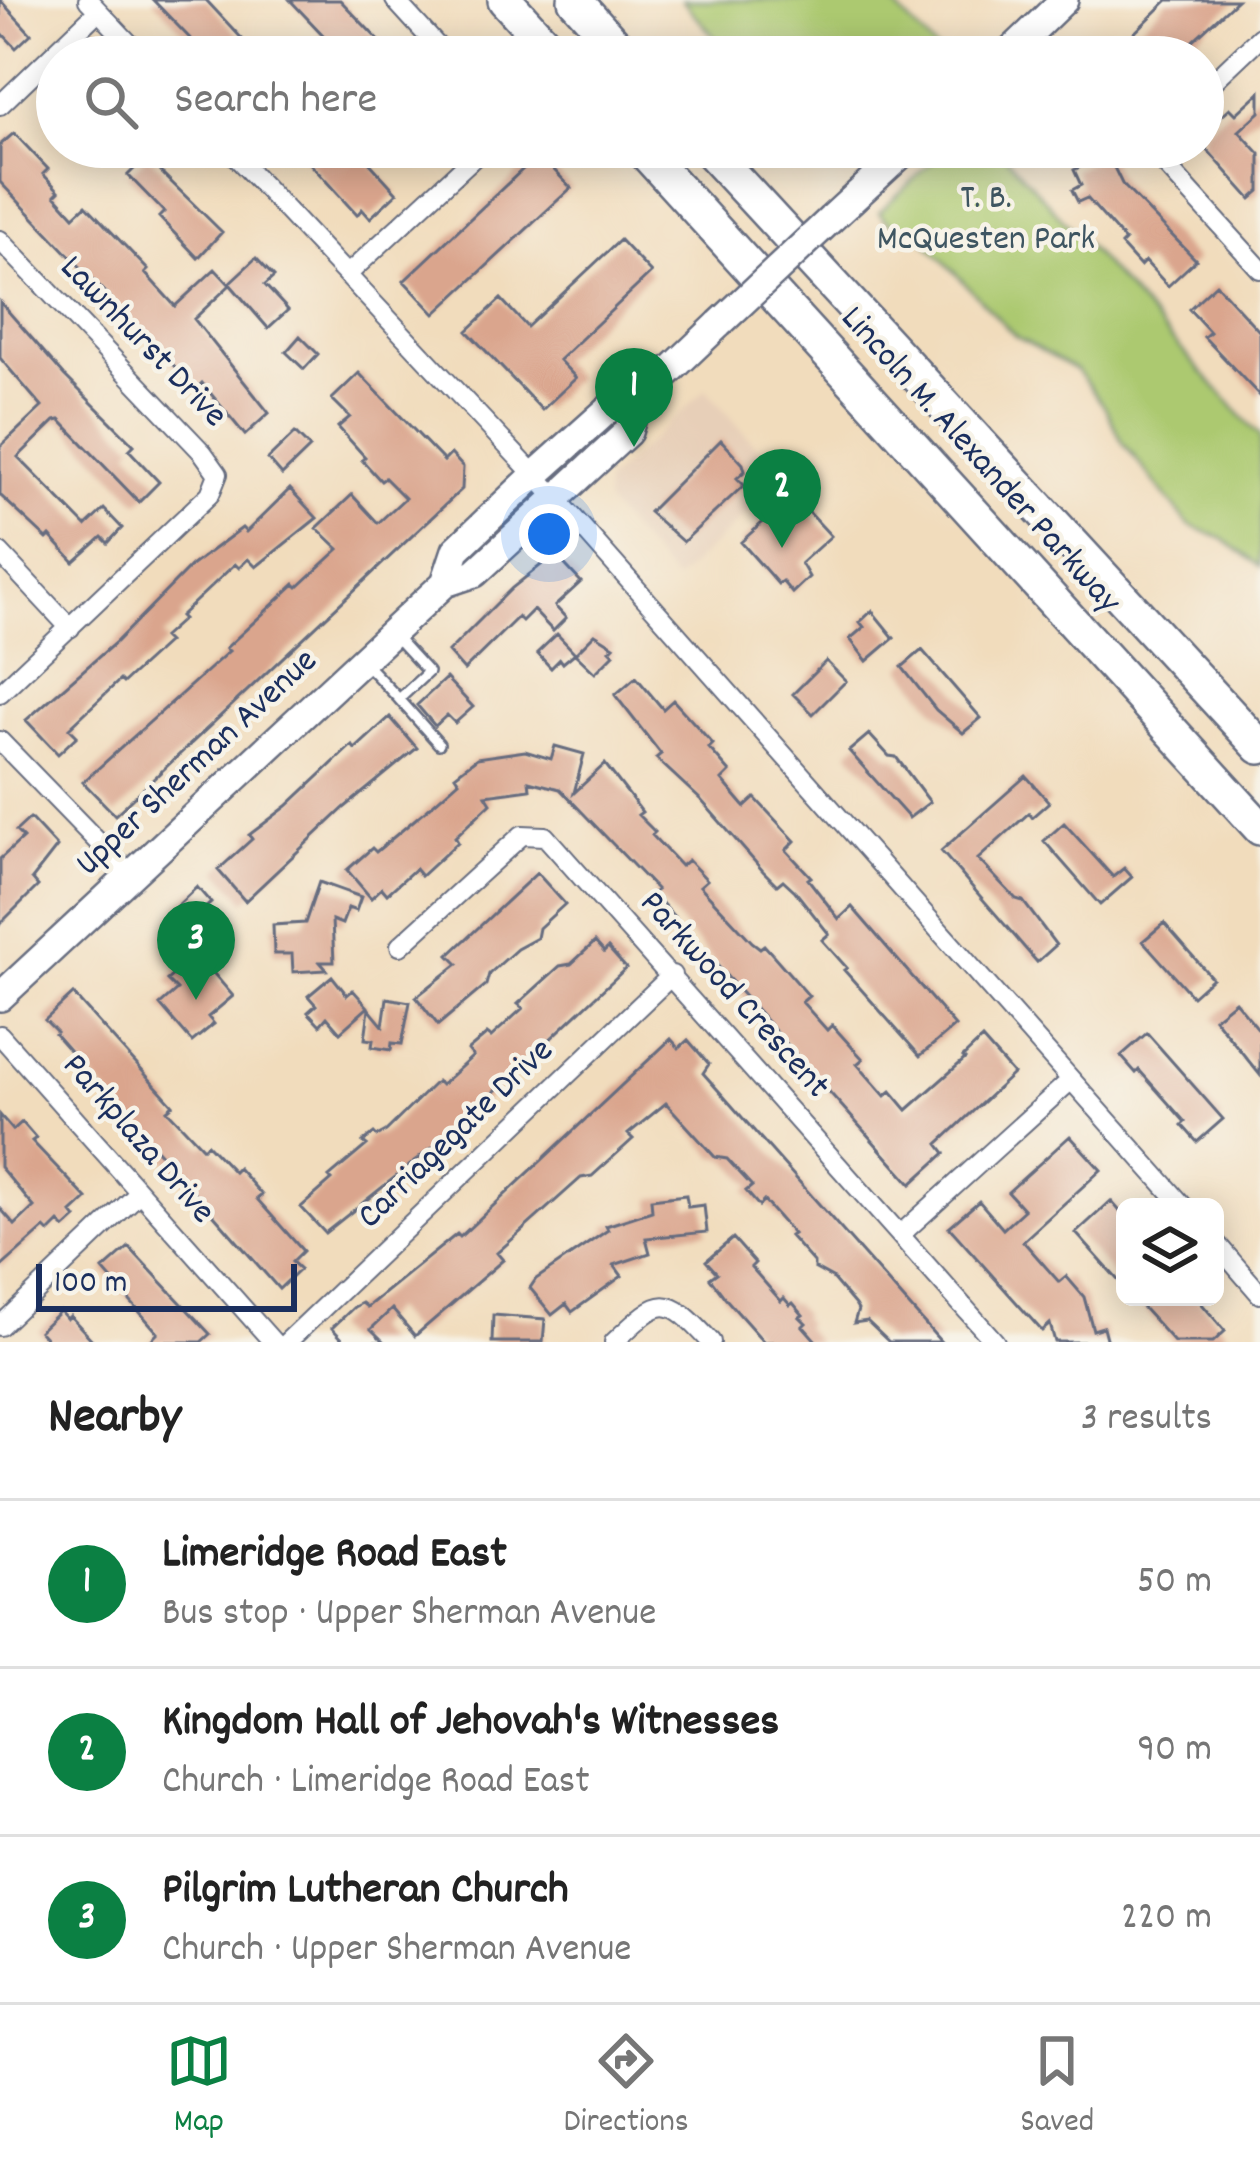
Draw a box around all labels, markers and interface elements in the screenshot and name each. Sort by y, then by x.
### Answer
search box [36,36,1224,168]
icon: search [78,69,144,135]
text: Search here [174,70,377,134]
park label: T. B. McQuesten Park [877,174,1095,267]
street label: Lawnhurst Drive [46,245,238,441]
street label: Lincoln M. Alexander Parkway [826,296,1133,628]
pin: 1 [595,348,673,447]
pin: 2 [743,449,821,548]
your location [519,504,579,564]
street label: Upper Sherman Avenue [65,638,331,890]
street label: Parkwood Crescent [625,880,841,1112]
pin: 3 [157,901,235,1000]
street label: Carriagegate Drive [347,1027,567,1243]
street label: Parkplaza Drive [48,1043,226,1237]
map controls [1116,1198,1224,1306]
button: layers [1116,1198,1224,1306]
scale bar [36,1258,297,1311]
text: 100 m [54,1261,127,1308]
text: Nearby [48,1384,181,1456]
text: 3 results [1081,1393,1212,1448]
text: Limeridge Road East [162,1524,507,1588]
text: 1 [83,1556,91,1611]
text: 50 m [1137,1556,1212,1611]
text: Bus stop · Upper Sherman Avenue [162,1588,656,1643]
text: Kingdom Hall of Jehovah's Witnesses [162,1692,779,1756]
text: 2 [78,1724,96,1779]
text: 90 m [1137,1724,1212,1779]
text: Church · Limeridge Road East [162,1756,590,1811]
text: Pilgrim Lutheran Church [162,1860,569,1924]
text: 3 [78,1892,96,1947]
text: 220 m [1121,1892,1212,1947]
text: Church · Upper Sherman Avenue [162,1924,631,1979]
tab: Map [166,2028,232,2147]
tab: Directions [564,2028,689,2147]
tab: Saved [1020,2028,1094,2147]

